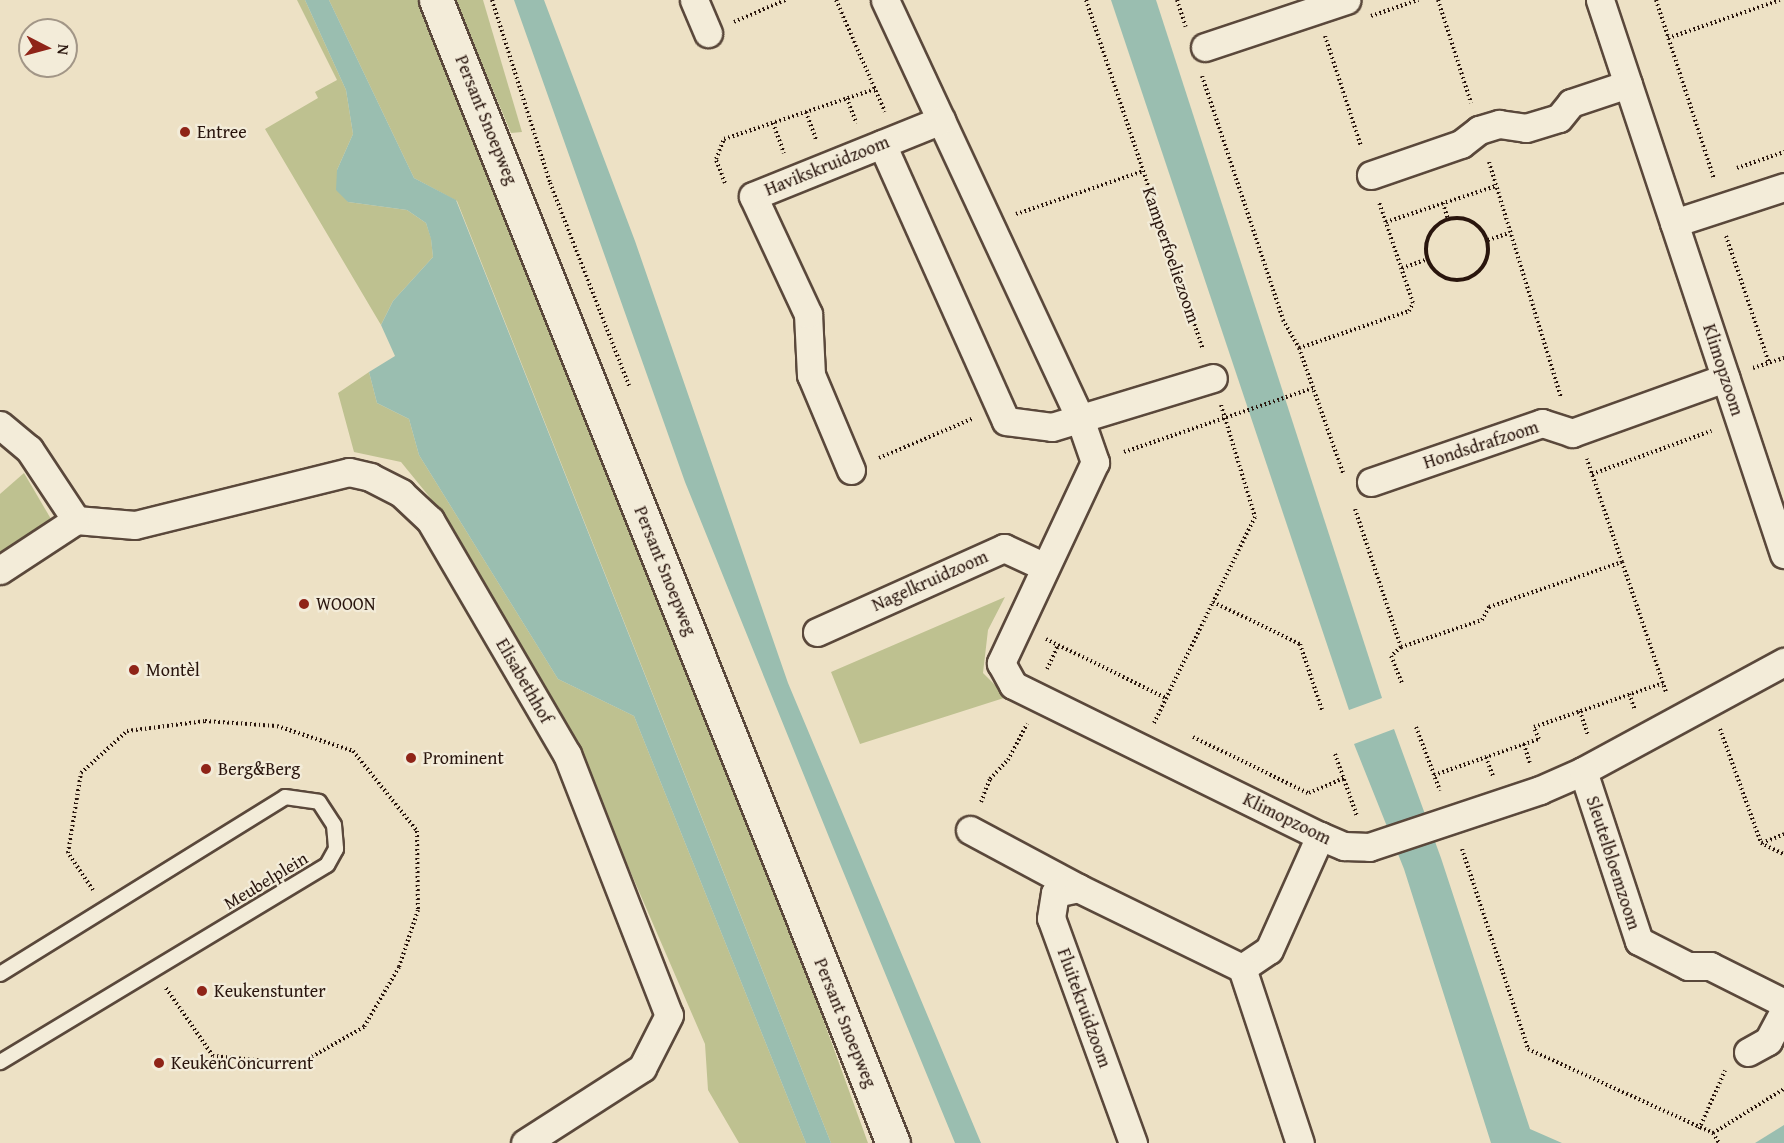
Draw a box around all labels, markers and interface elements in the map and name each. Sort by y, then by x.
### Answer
north arrow [18,18,78,78]
text: N [51,43,76,56]
street label: Persant Snoepweg [450,52,522,188]
place label: Entree [197,121,247,143]
marker: Entree [178,125,192,139]
street label: Havikskruidzoom [762,131,892,201]
street label: Kamperfoeliezoom [1138,184,1204,326]
street label: Klimopzoom [1698,321,1748,419]
street label: Hondsdrafzoom [1421,416,1541,474]
street label: Persant Snoepweg [629,503,701,639]
street label: Nagelkruidzoom [869,546,991,616]
place label: WOOON [316,593,376,615]
marker: WOOON [297,597,311,611]
street label: Elisabethhof [491,635,557,727]
place label: Montèl [146,659,200,681]
marker: Montèl [127,663,141,677]
place label: Prominent [423,747,504,769]
marker: Prominent [404,751,418,765]
place label: Berg&Berg [218,758,300,780]
marker: Berg&Berg [199,762,213,776]
street label: Klimopzoom [1239,788,1335,850]
street label: Sleutelbloemzoom [1581,793,1645,933]
street label: Meubelplein [220,848,312,914]
street label: Fluitekruidzoom [1052,945,1116,1071]
street label: Persant Snoepweg [809,955,881,1091]
place label: Keukenstunter [214,980,326,1002]
marker: Keukenstunter [195,984,209,998]
place label: KeukenConcurrent [171,1052,313,1074]
marker: KeukenConcurrent [152,1056,166,1070]

